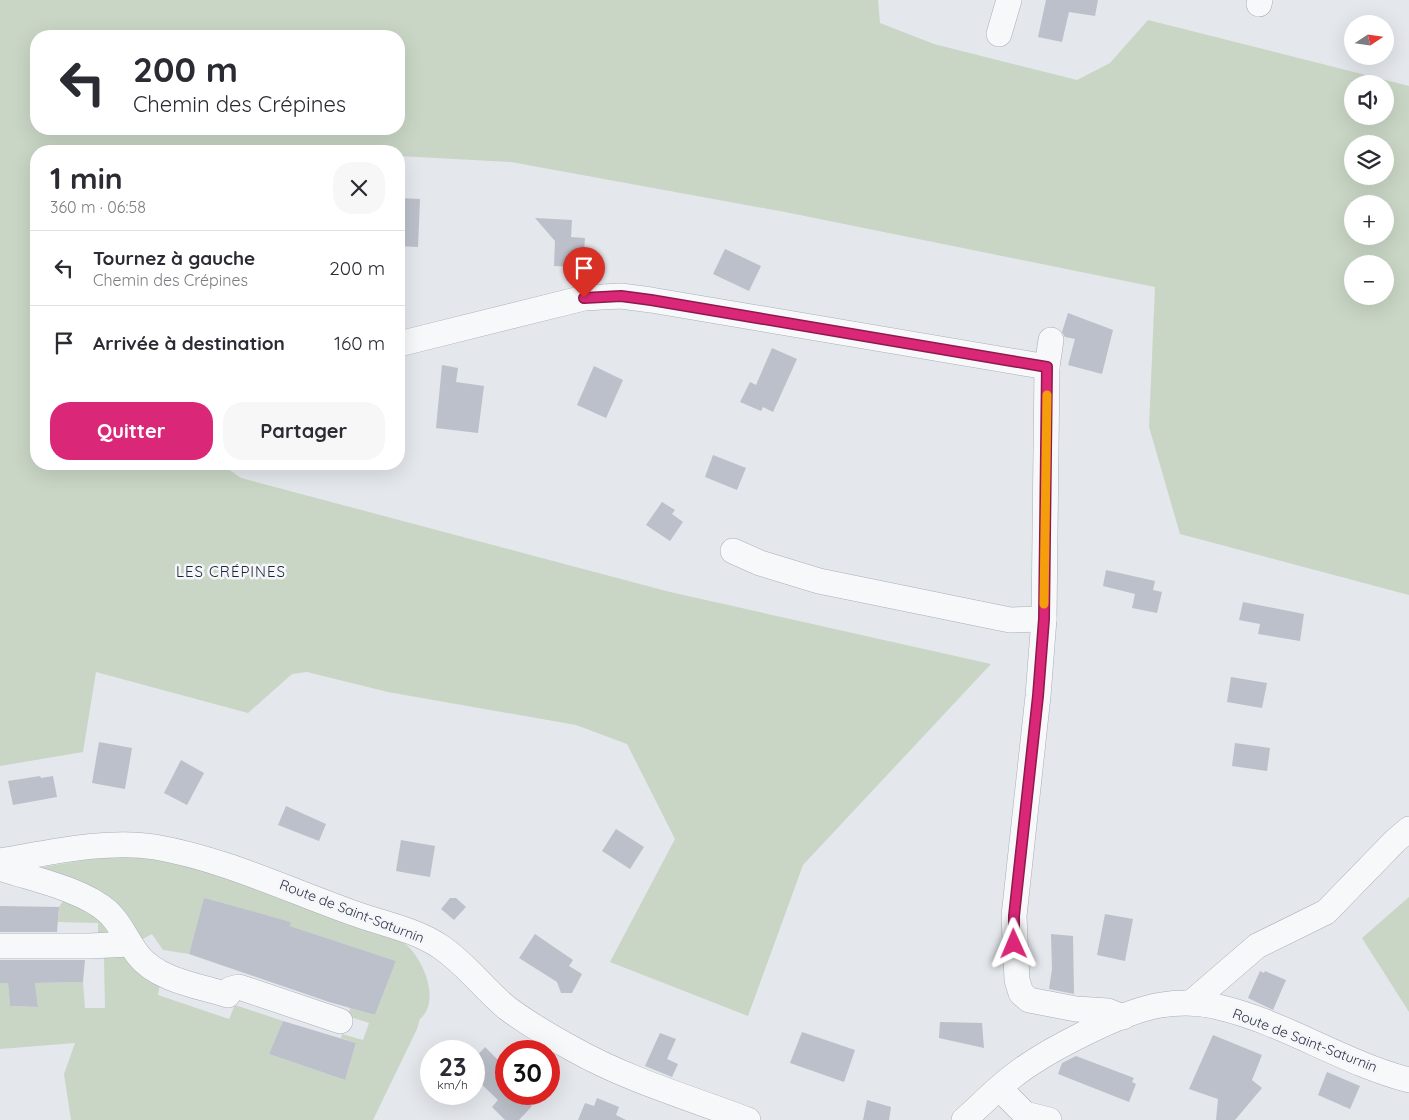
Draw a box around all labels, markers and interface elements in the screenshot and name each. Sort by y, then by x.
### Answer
north arrow [1344,15,1394,65]
map controls [1344,15,1394,305]
text: 200 m [133,47,238,91]
icon: left [50,50,115,115]
button: sound [1344,75,1394,125]
text: Chemin des Crépines [133,90,346,118]
button: layers [1344,135,1394,185]
text: 1 min [50,159,123,197]
button: close [333,162,385,214]
button: + [1344,195,1394,245]
text: 360 m · 06:58 [50,197,146,217]
text: Tournez à gauche [93,246,255,270]
pin [563,247,605,298]
icon: left [50,254,78,282]
icon: arrive [570,254,598,282]
button: − [1344,255,1394,305]
text: 200 m [329,256,385,280]
text: Chemin des Crépines [93,270,248,290]
icon: arrive [50,329,78,357]
text: Arrivée à destination [93,331,285,355]
text: 160 m [334,331,385,355]
button: Quitter [50,402,213,460]
button: Partager [223,402,385,460]
district label: LES CRÉPINES [176,562,286,581]
street label: Route de Saint-Saturnin [277,875,427,947]
position arrow [987,917,1039,969]
street label: Route de Saint-Saturnin [1230,1004,1380,1076]
speed limit sign: 30 [495,1040,560,1105]
text: 23 [439,1051,466,1082]
text: km/h [437,1077,468,1092]

